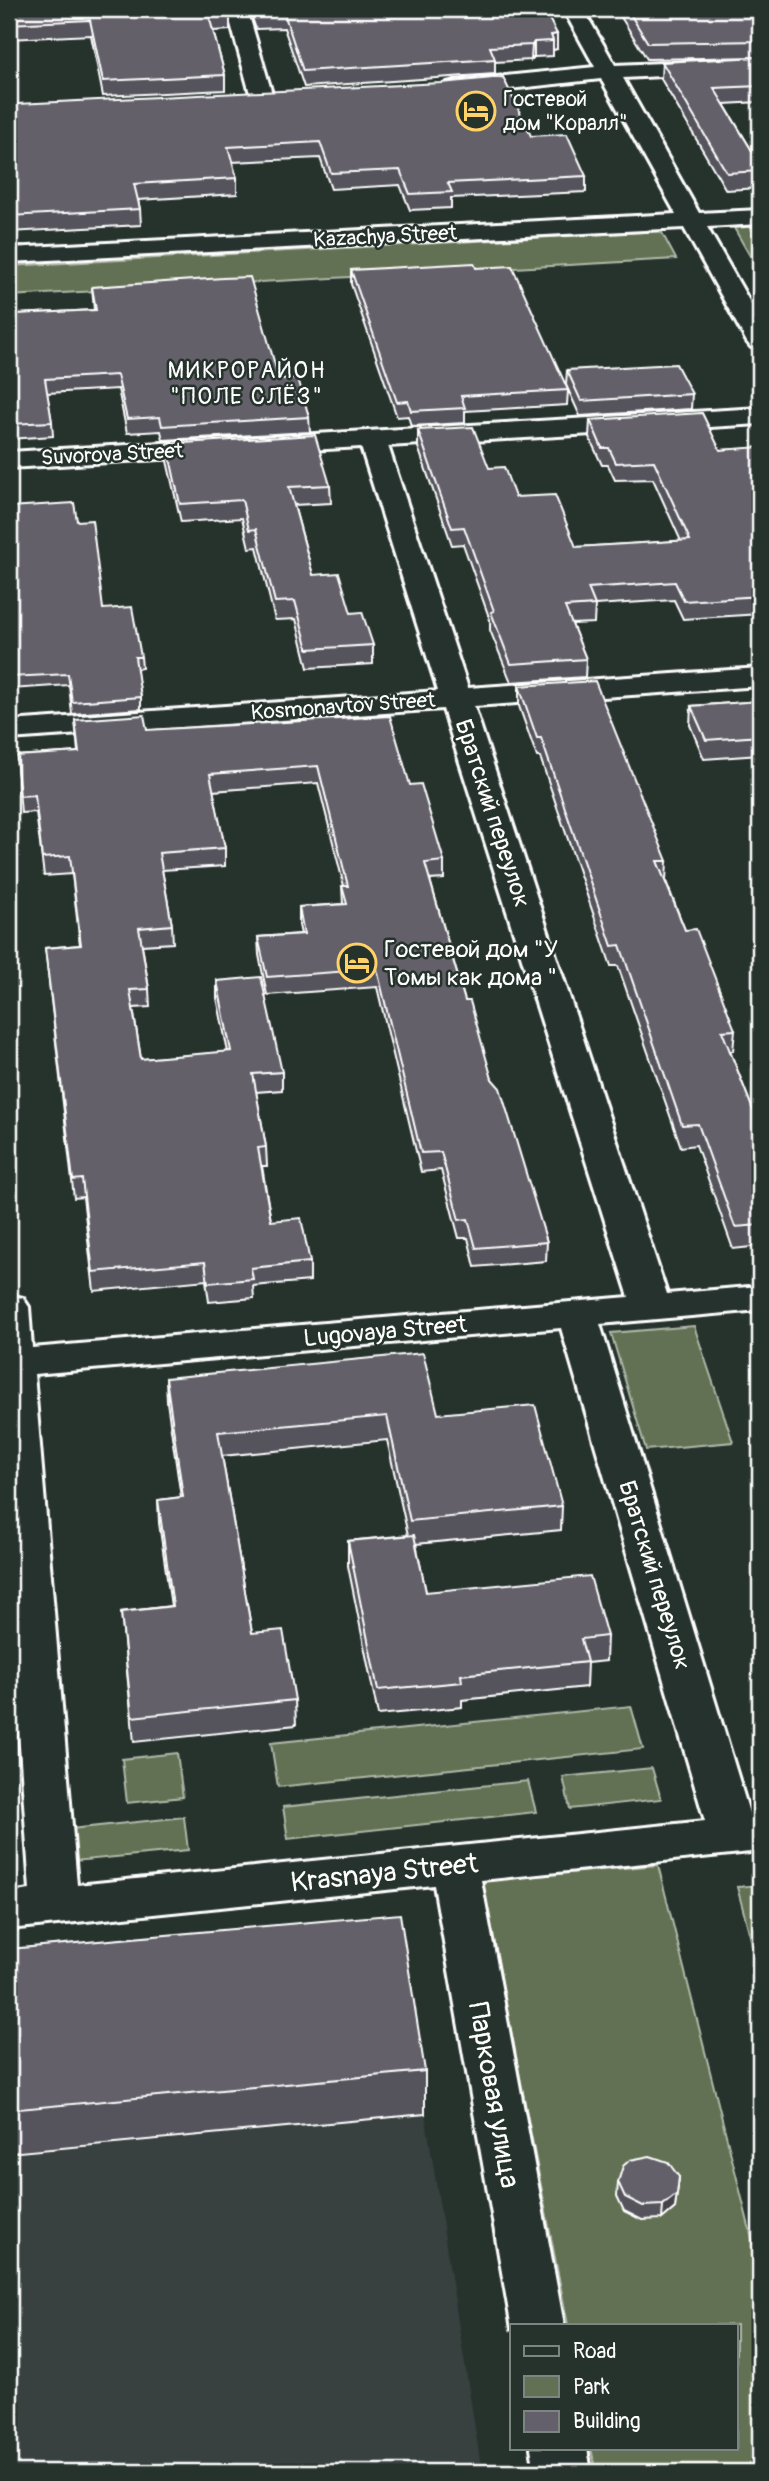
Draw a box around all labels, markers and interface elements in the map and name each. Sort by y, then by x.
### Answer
place label: Гостевой дом "Коралл" [503,86,627,137]
hotel icon: Гостевой дом "Коралл" [455,90,497,132]
street label: Kazachya Street [312,219,458,254]
district label: МИКРОРАЙОН "ПОЛЕ СЛЁЗ" [168,356,326,411]
street label: Suvorova Street [40,437,184,472]
street label: Kosmonavtov Street [250,687,437,726]
street label: Братский переулок [448,715,537,911]
place label: Гостевой дом "У Томы как дома " [384,935,558,992]
hotel icon: Гостевой дом "У Томы как дома " [336,942,378,984]
street label: Lugovaya Street [302,1310,468,1353]
street label: Братский переулок [612,1477,697,1673]
street label: Krasnaya Street [289,1846,480,1901]
street label: Парковая улица [460,2000,527,2191]
legend [510,2324,738,2450]
text: Road [573,2338,617,2365]
text: Park [573,2374,610,2401]
text: Building [573,2408,640,2435]

